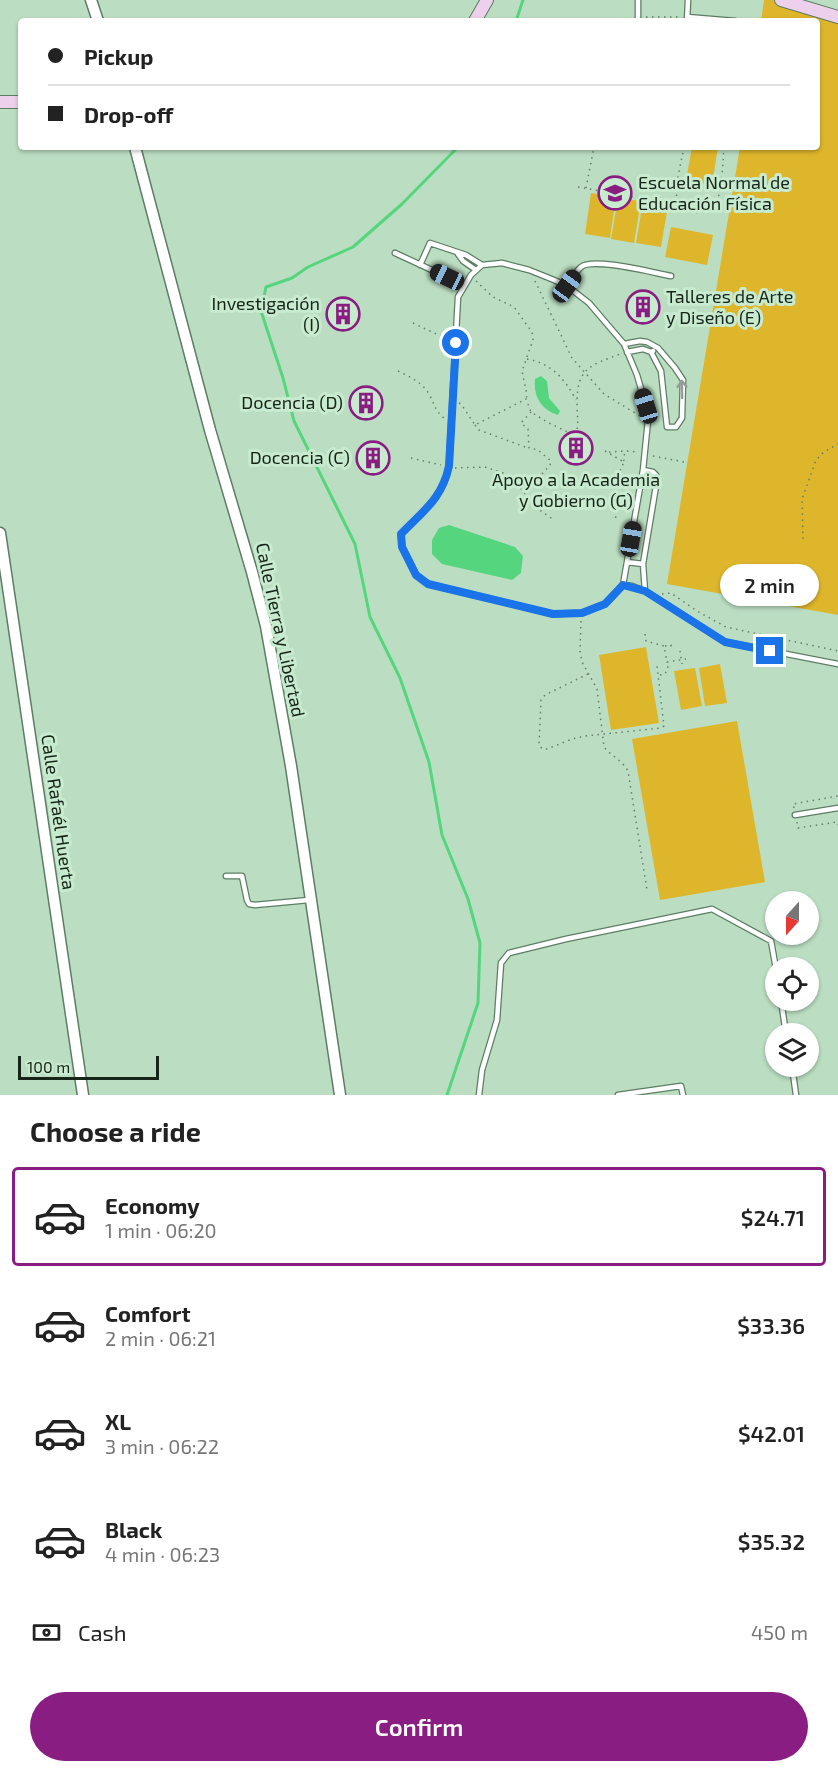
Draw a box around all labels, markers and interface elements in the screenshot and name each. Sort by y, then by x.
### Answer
text: Pickup [84,43,153,69]
text: Drop-off [84,101,173,127]
place label: Escuela Normal de Educación Física [638,171,790,214]
school or university icon: Escuela Normal de Educación Física [597,175,633,211]
car [427,261,467,293]
car [549,266,585,306]
place label: Talleres de Arte y Diseño (E) [666,285,793,328]
building icon: Talleres de Arte y Diseño (E) [625,289,661,325]
place label: Investigación (I) [211,292,320,335]
building icon: Investigación (I) [325,296,361,332]
route start [442,329,469,356]
one-way arrow [676,379,688,399]
building icon: Docencia (D) [348,385,384,421]
car [632,386,660,426]
place label: Docencia (D) [241,391,343,413]
building icon: Apoyo a la Academia y Gobierno (G) [558,430,594,466]
building icon: Docencia (C) [355,440,391,476]
place label: Docencia (C) [250,446,350,468]
place label: Apoyo a la Academia y Gobierno (G) [492,468,660,511]
car [619,520,643,558]
street label: Calle Tierra y Libertad [252,541,310,719]
callout: 2 min [720,564,820,606]
text: 2 min [744,573,795,597]
route end [756,637,783,664]
street label: Calle Rafaél Huerta [37,733,81,891]
north arrow [765,891,819,945]
map controls [765,891,819,1077]
button: locate [765,957,819,1011]
button: layers [765,1023,819,1077]
scale bar [18,1053,159,1080]
text: 100 m [27,1057,70,1076]
text: Choose a ride [30,1115,201,1147]
icon: car [33,1190,87,1244]
text: Economy [105,1192,200,1218]
text: $24.71 [741,1204,805,1230]
text: 1 min · 06:20 [105,1218,217,1242]
icon: car [33,1298,87,1352]
text: Comfort [105,1300,190,1326]
text: $33.36 [737,1312,805,1338]
text: 2 min · 06:21 [105,1326,216,1350]
icon: car [33,1406,87,1460]
text: XL [105,1408,131,1434]
text: $42.01 [738,1420,805,1446]
text: 3 min · 06:22 [105,1434,219,1458]
icon: car [33,1514,87,1568]
text: Black [105,1516,162,1542]
text: $35.32 [738,1528,805,1554]
text: 4 min · 06:23 [105,1542,220,1566]
icon: cash [30,1616,63,1649]
text: Cash [78,1619,127,1645]
text: 450 m [751,1620,808,1644]
button: Confirm [30,1692,808,1761]

